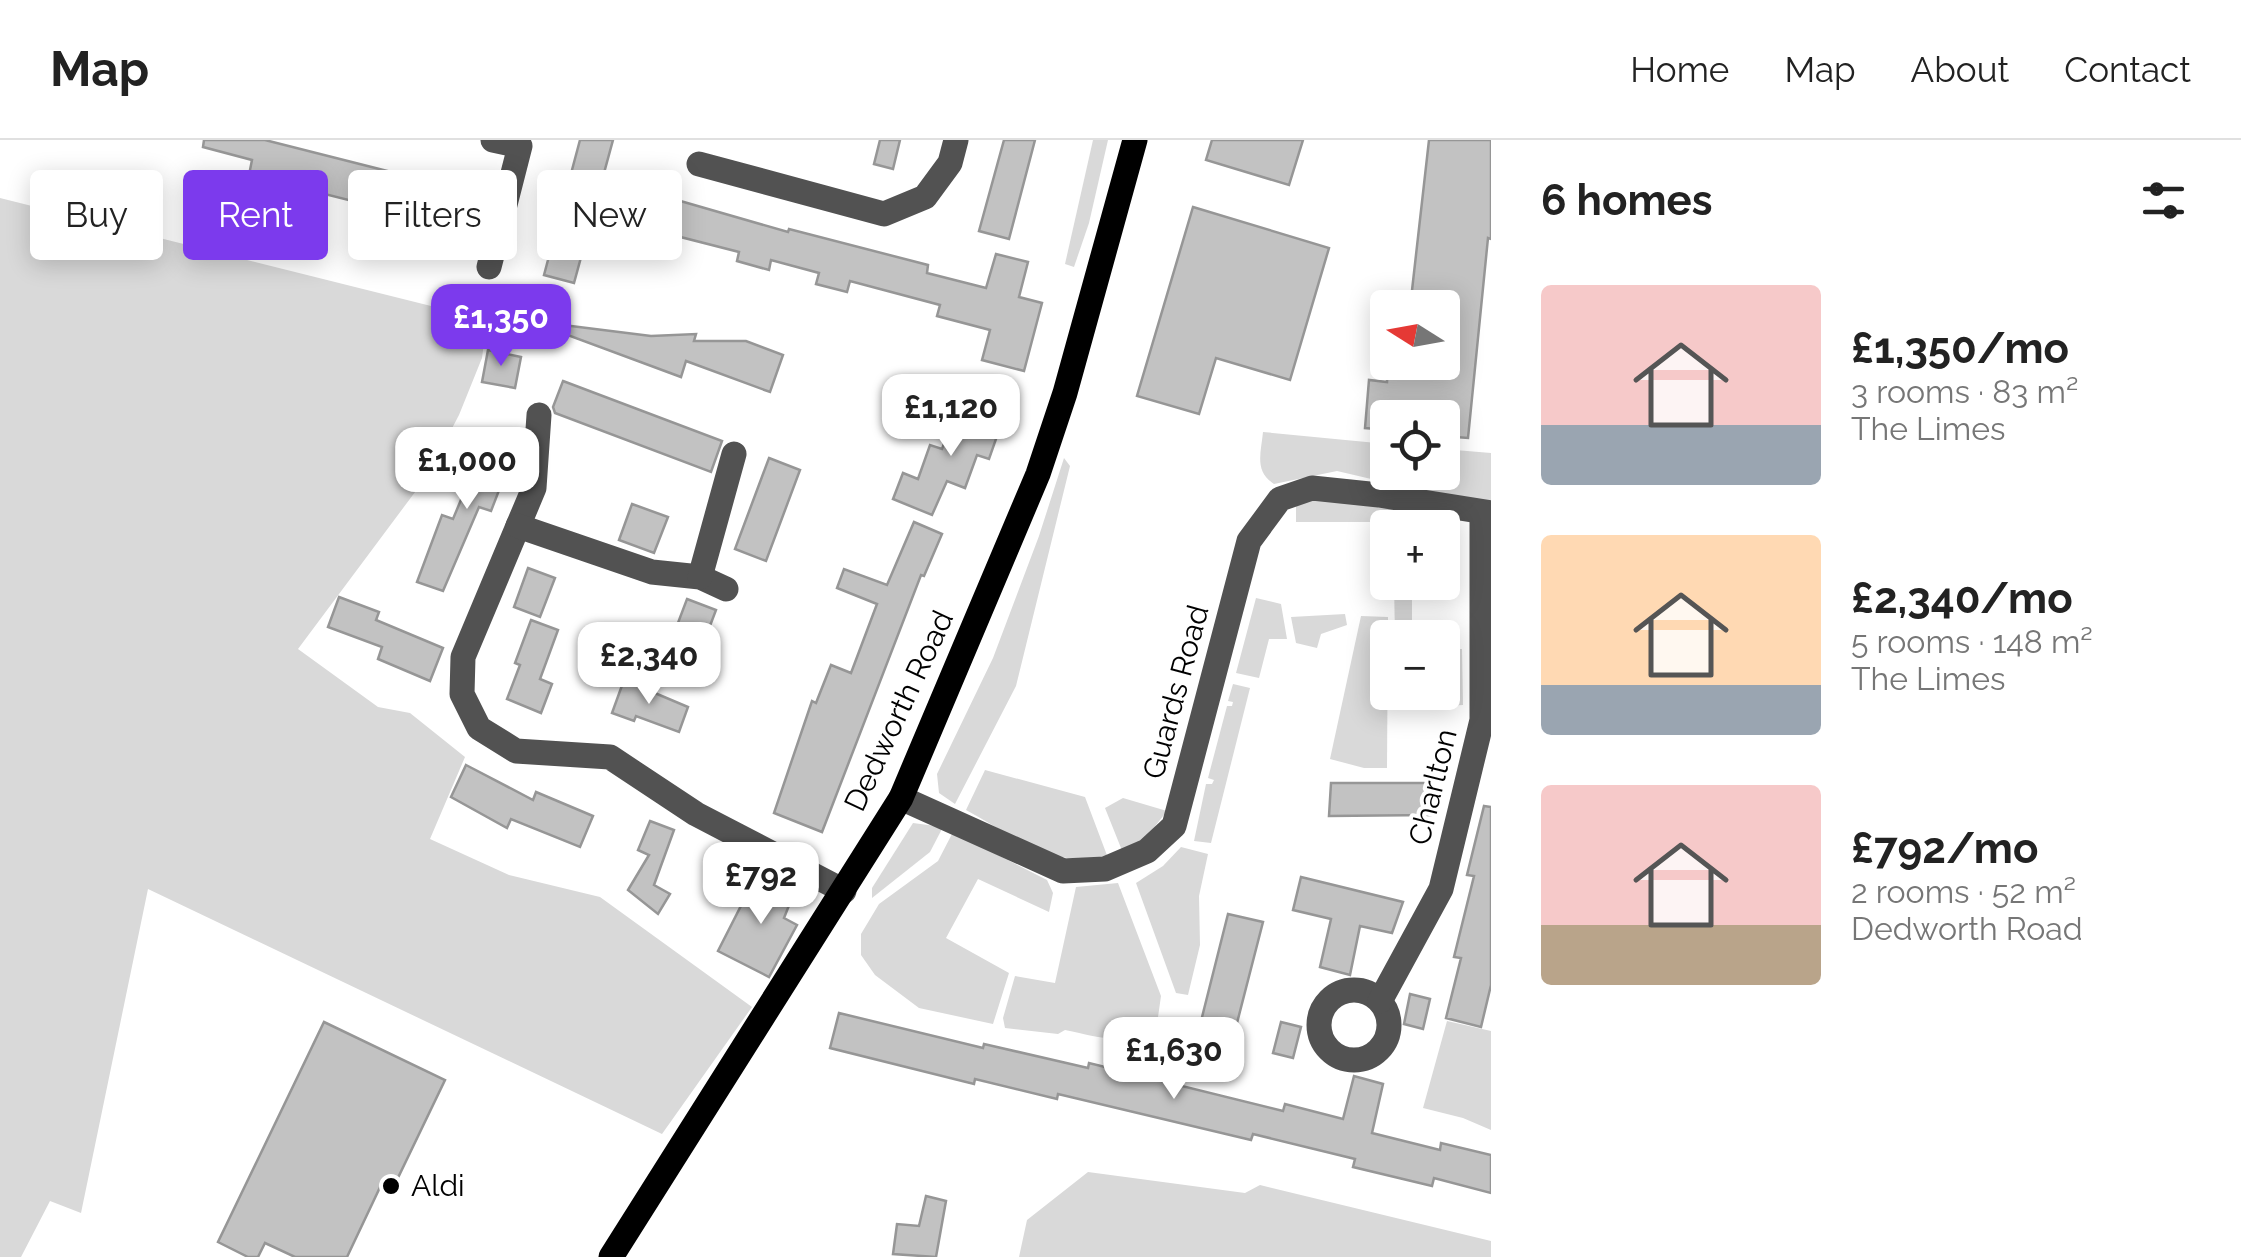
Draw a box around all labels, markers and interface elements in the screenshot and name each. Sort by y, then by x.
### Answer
text: Map [50,41,149,97]
text: Home [1630,49,1729,90]
text: Map [1784,49,1856,90]
text: About [1911,49,2009,90]
text: Contact [2064,49,2191,90]
chip: Buy [30,170,163,260]
chip: Rent [183,170,328,260]
chip: Filters [348,170,517,260]
chip: New [537,170,682,260]
icon: filters [2136,173,2191,228]
text: 6 homes [1541,176,1712,225]
pin: £1,350 [420,284,582,369]
north arrow [1370,290,1460,380]
map controls [1370,290,1460,710]
text: £1,350 [453,298,549,335]
text: £1,350/mo [1851,324,2069,373]
icon: home [1621,325,1741,445]
text: 3 rooms · 83 m² [1851,373,2078,410]
pin: £1,120 [870,374,1032,459]
text: £1,120 [904,388,998,425]
button: locate [1370,400,1460,490]
text: The Limes [1851,410,2005,447]
pin: £1,000 [386,427,548,512]
text: £1,000 [417,441,517,478]
button: + [1370,510,1460,600]
text: £2,340/mo [1851,574,2073,623]
icon: home [1621,575,1741,695]
street label: Guards Road [1136,601,1216,783]
street label: Dedworth Road [837,605,960,817]
button: − [1370,620,1460,710]
pin: £2,340 [568,622,730,707]
text: 5 rooms · 148 m² [1851,623,2093,660]
text: £2,340 [600,636,698,673]
text: The Limes [1851,660,2005,697]
street label: Charlton [1401,725,1464,848]
text: £792/mo [1851,824,2038,873]
icon: home [1621,825,1741,945]
pin: £792 [702,842,820,927]
text: £792 [725,856,797,893]
text: 2 rooms · 52 m² [1851,873,2076,910]
text: Dedworth Road [1851,910,2083,947]
pin: £1,630 [1093,1017,1255,1102]
text: £1,630 [1125,1031,1223,1068]
place label: Aldi [411,1168,465,1203]
marker: Aldi [380,1175,402,1197]

